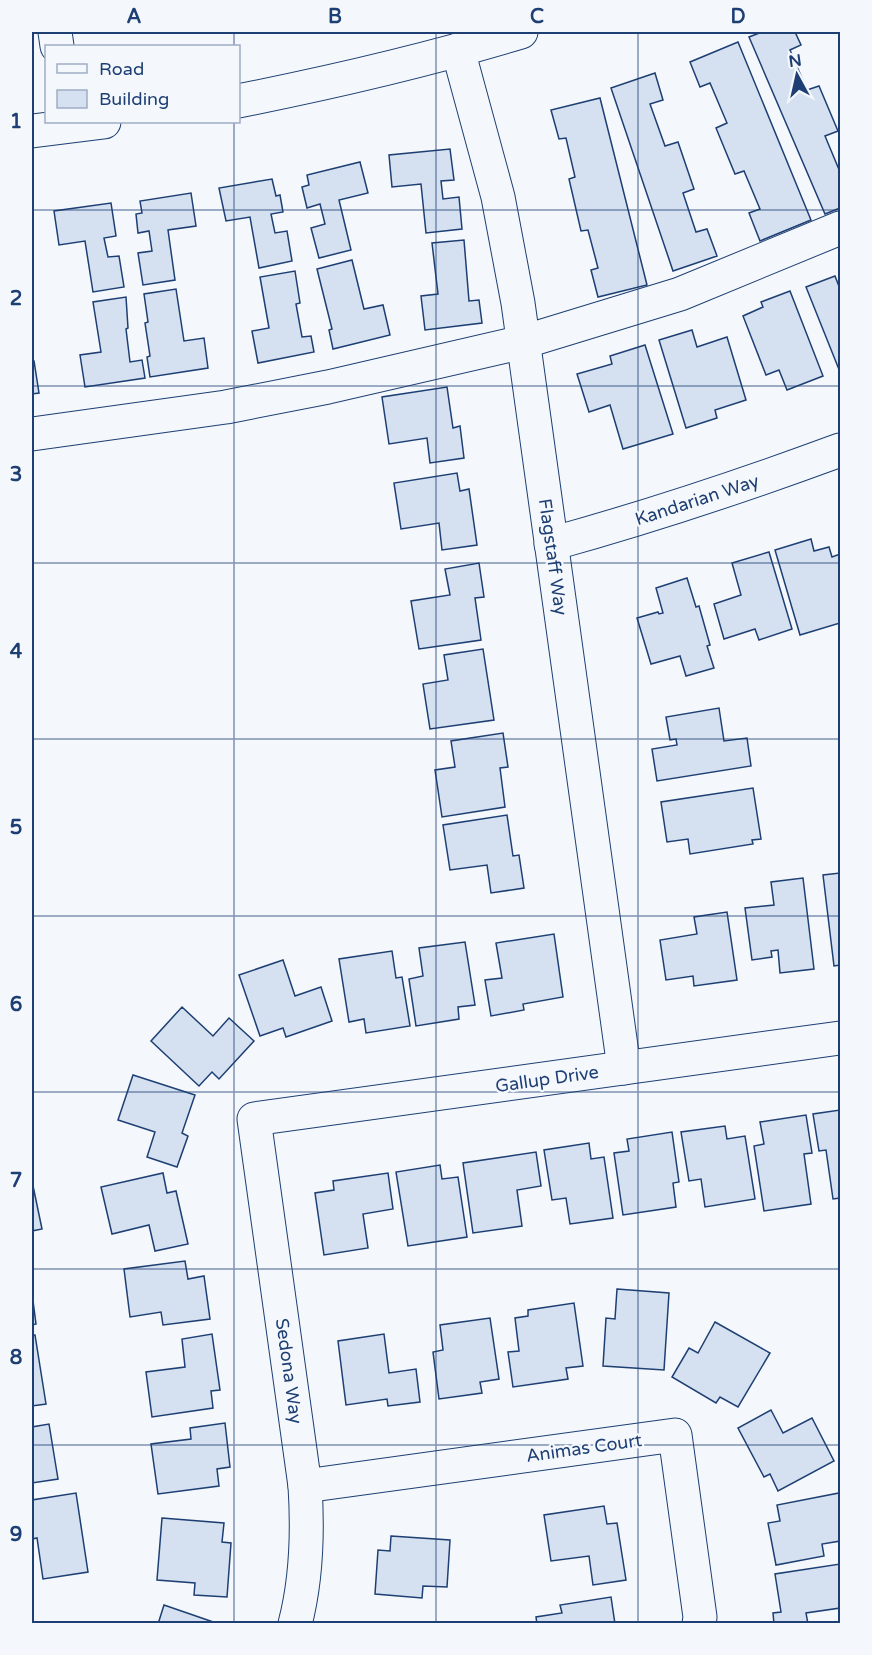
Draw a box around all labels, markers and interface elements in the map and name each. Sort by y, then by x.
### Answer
text: A [127,5,142,29]
text: B [328,5,342,29]
text: C [530,5,544,29]
text: D [730,5,746,29]
legend [45,45,240,123]
north arrow [767,45,827,105]
text: N [787,50,803,72]
text: Road [99,58,144,80]
text: Building [99,88,169,110]
text: 1 [10,110,22,134]
text: 2 [10,287,22,311]
text: 3 [10,463,22,487]
street label: Kandarian Way [632,470,762,530]
street label: Flagstaff Way [534,497,572,617]
text: 4 [10,640,23,664]
text: 5 [10,816,22,840]
text: 6 [10,993,22,1017]
street label: Gallup Drive [494,1061,600,1097]
text: 7 [10,1169,22,1193]
street label: Sedona Way [271,1317,307,1426]
text: 8 [10,1346,22,1370]
street label: Animas Court [525,1429,643,1467]
text: 9 [10,1523,22,1547]

